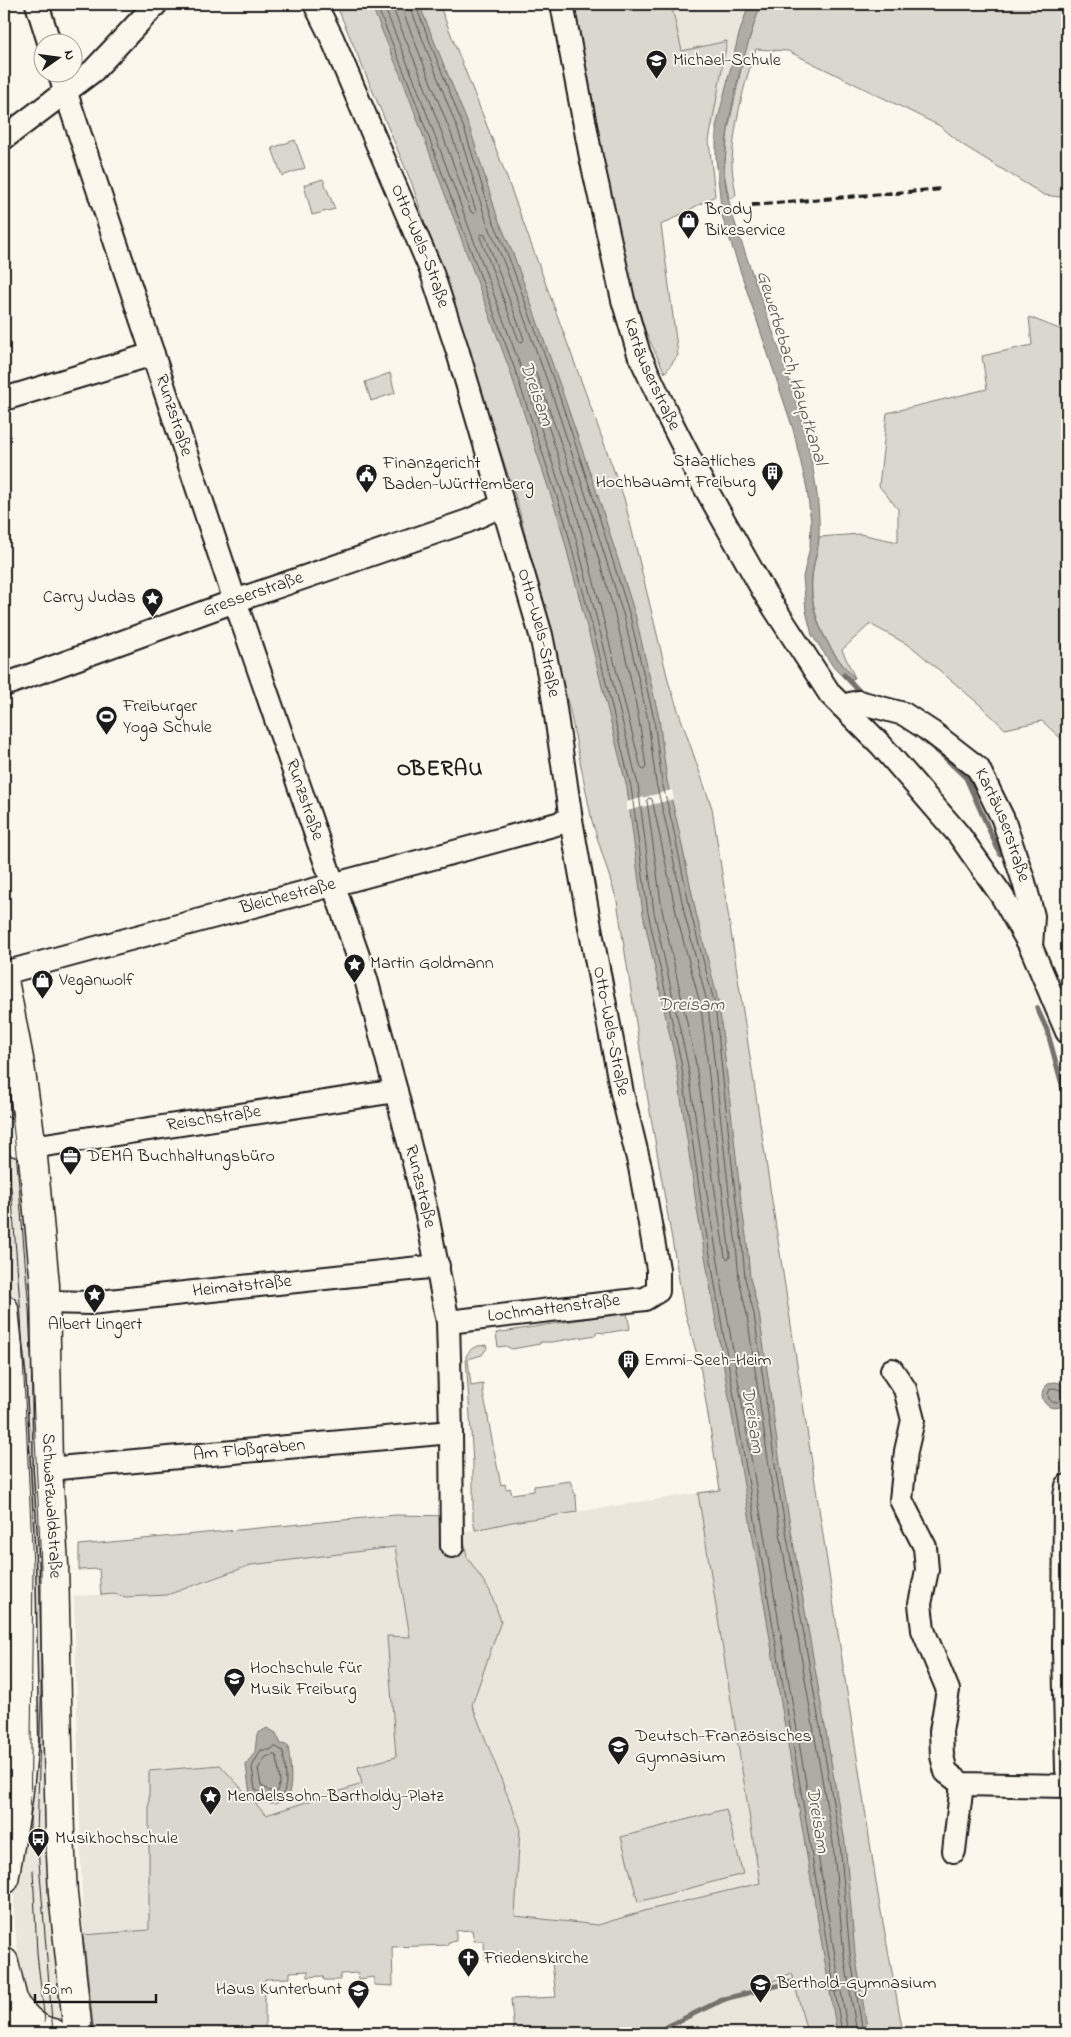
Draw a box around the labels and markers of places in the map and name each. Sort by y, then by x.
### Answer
place label: Michael-Schule [673,48,782,74]
school or university icon: Michael-Schule [645,49,669,80]
place label: Brody Bikeservice [704,197,786,244]
shop icon: Brody Bikeservice [677,208,701,239]
place label: Staatliches Hochbauamt Freiburg [595,449,756,497]
place label: Finanzgericht Baden-Württemberg [382,451,534,499]
building icon: Staatliches Hochbauamt Freiburg [760,460,784,491]
public building icon: Finanzgericht Baden-Württemberg [355,462,379,493]
place label: Carry Judas [43,585,136,611]
place icon: Carry Judas [140,586,164,617]
place label: Freiburger Yoga Schule [122,694,213,742]
sports icon: Freiburger Yoga Schule [95,705,119,736]
place label: Martin Goldmann [370,951,494,977]
place icon: Martin Goldmann [342,952,366,983]
place label: Veganwolf [58,968,135,995]
shop icon: Veganwolf [31,969,55,1000]
place label: DEMA Buchhaltungsbüro [86,1144,275,1171]
office icon: DEMA Buchhaltungsbüro [59,1145,83,1176]
place icon: Albert Lingert [83,1283,107,1314]
place label: Albert Lingert [48,1312,142,1339]
place label: Emmi-Seeh-Heim [644,1348,772,1374]
building icon: Emmi-Seeh-Heim [616,1349,640,1380]
place label: Hochschule für Musik Freiburg [250,1656,362,1704]
school or university icon: Hochschule für Musik Freiburg [222,1667,246,1698]
place label: Deutsch-Französisches Gymnasium [634,1724,812,1771]
school or university icon: Deutsch-Französisches Gymnasium [607,1735,631,1766]
place label: Mendelssohn-Bartholdy-Platz [227,1784,444,1810]
place icon: Mendelssohn-Bartholdy-Platz [199,1785,223,1816]
place label: Musikhochschule [55,1826,179,1852]
bus stop icon: Musikhochschule [27,1827,51,1858]
place label: Friedenskirche [483,1946,590,1972]
church icon: Friedenskirche [456,1947,480,1978]
place label: Berthold-Gymnasium [776,1971,937,1997]
school or university icon: Berthold-Gymnasium [749,1972,773,2003]
place label: Haus Kunterbunt [216,1977,342,2003]
school or university icon: Haus Kunterbunt [346,1978,370,2009]

